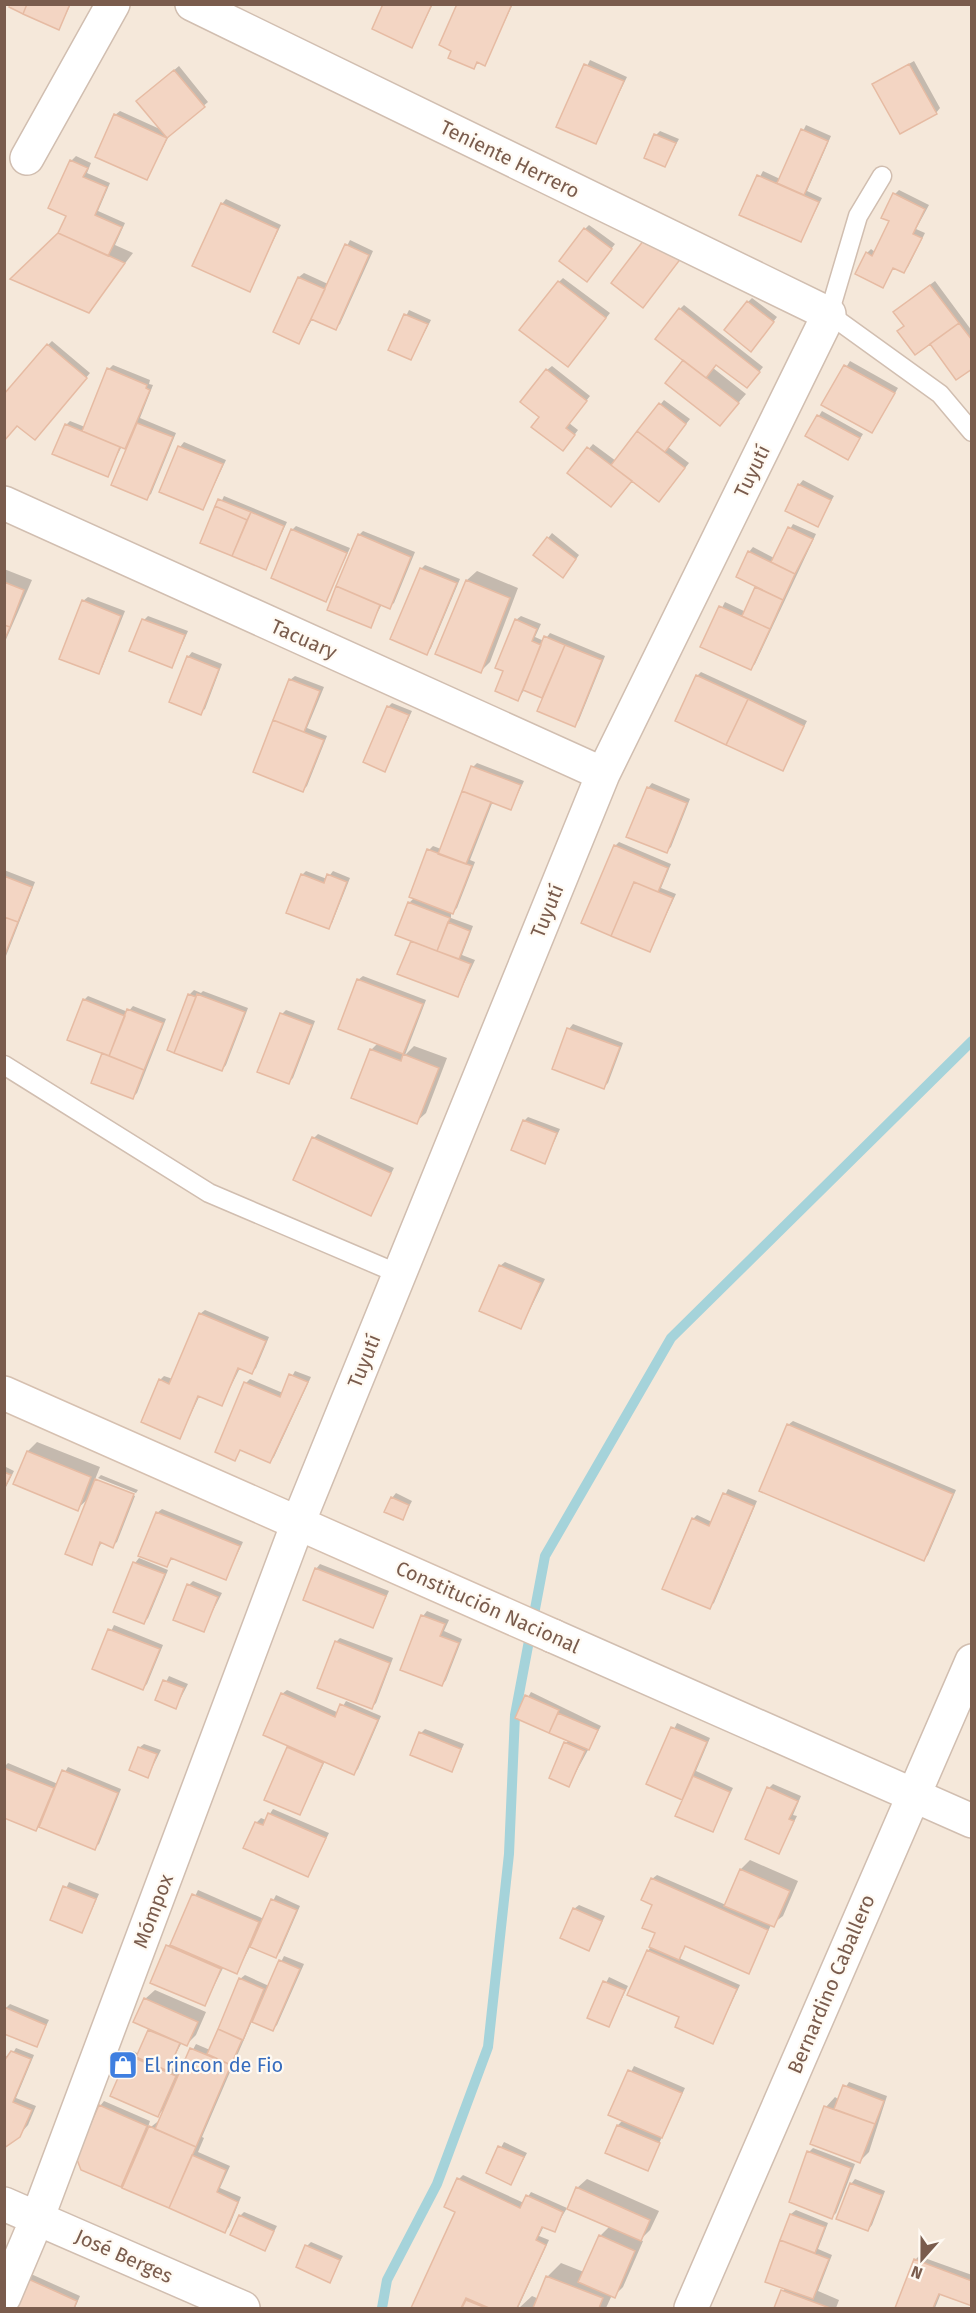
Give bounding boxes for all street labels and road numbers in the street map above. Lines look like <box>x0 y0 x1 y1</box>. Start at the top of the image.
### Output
street label: Teniente Herrero <box>436 115 584 203</box>
street label: Tuyutí <box>729 440 775 501</box>
street label: Tacuary <box>267 614 341 664</box>
street label: Tuyutí <box>525 880 569 941</box>
street label: Tuyutí <box>342 1330 386 1391</box>
street label: Constitución Nacional <box>392 1556 584 1658</box>
street label: Mómpox <box>128 1870 178 1951</box>
street label: Bernardino Caballero <box>782 1891 880 2077</box>
street label: José Berges <box>72 2224 176 2288</box>

